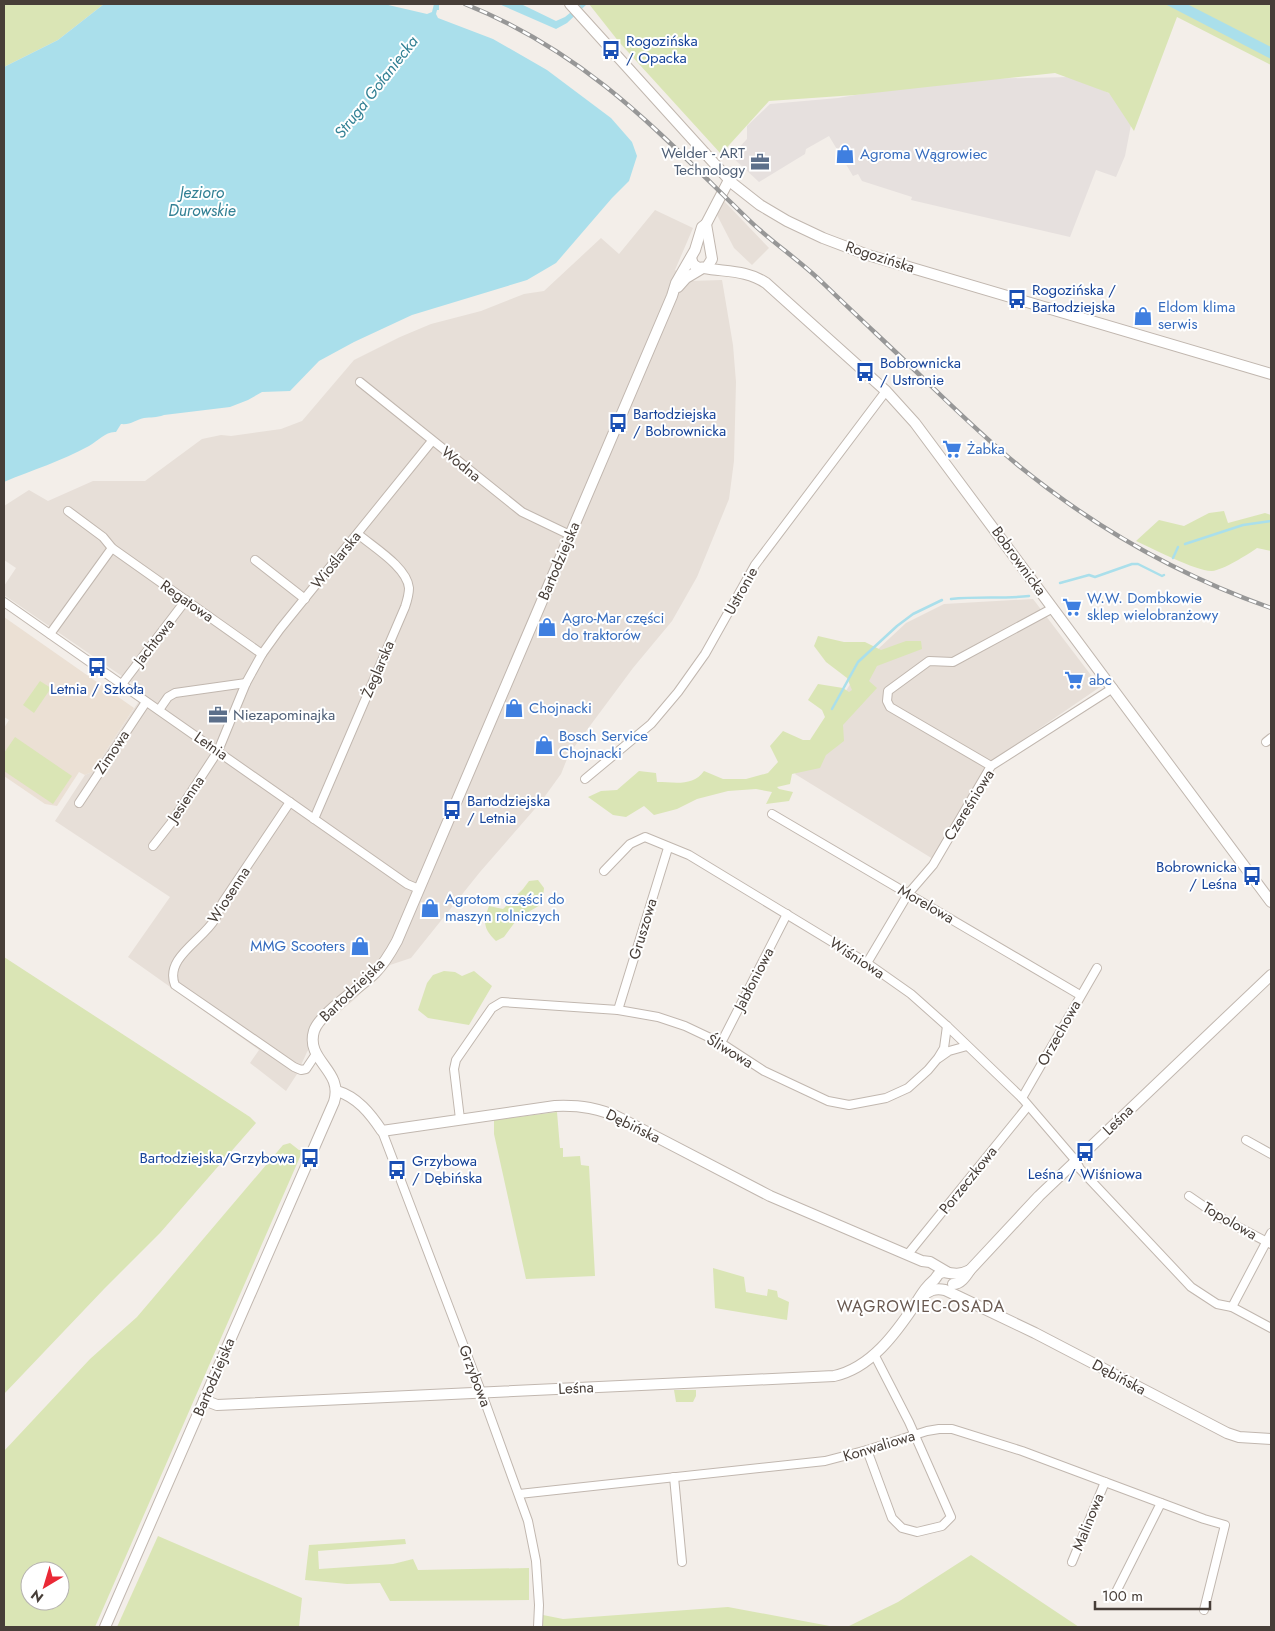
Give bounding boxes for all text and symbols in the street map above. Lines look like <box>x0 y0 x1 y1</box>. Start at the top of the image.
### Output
place label: Rogozińska / Opacka <box>626 30 698 69</box>
water label: Struga Gołaniecka <box>329 31 423 143</box>
bus stop icon: Rogozińska / Opacka <box>600 39 622 61</box>
place label: Welder - ART Technology <box>661 142 745 181</box>
shop icon: Agroma Wągrowiec <box>834 143 856 165</box>
place label: Agroma Wągrowiec <box>860 143 988 165</box>
office icon: Welder - ART Technology <box>749 151 771 173</box>
water label: Jezioro Durowskie <box>168 181 236 222</box>
street label: Rogozińska <box>843 235 917 279</box>
place label: Rogozińska / Bartodziejska <box>1032 279 1116 318</box>
bus stop icon: Rogozińska / Bartodziejska <box>1006 288 1028 310</box>
place label: Eldom klima serwis <box>1158 296 1236 335</box>
shop icon: Eldom klima serwis <box>1132 305 1154 327</box>
place label: Bobrownicka / Ustronie <box>880 352 961 391</box>
bus stop icon: Bobrownicka / Ustronie <box>854 361 876 383</box>
place label: Bartodziejska / Bobrownicka <box>633 403 726 442</box>
bus stop icon: Bartodziejska / Bobrownicka <box>607 412 629 434</box>
supermarket icon: Żabka <box>941 438 963 460</box>
place label: Żabka <box>967 438 1005 460</box>
street label: Wodna <box>436 441 486 487</box>
street label: Bartodziejska <box>533 518 585 604</box>
street label: Bobrownicka <box>986 522 1052 600</box>
street label: Wioślarska <box>306 526 366 594</box>
street label: Ustronie <box>719 563 763 619</box>
street label: Regatowa <box>156 575 218 627</box>
place label: W.W. Dombkowie sklep wielobranżowy <box>1087 587 1219 626</box>
supermarket icon: W.W. Dombkowie sklep wielobranżowy <box>1061 596 1083 618</box>
place label: Agro-Mar części do traktorów <box>562 607 664 646</box>
street label: Jachtowa <box>127 614 180 672</box>
shop icon: Agro-Mar części do traktorów <box>536 616 558 638</box>
street label: Żeglarska <box>356 637 400 701</box>
bus stop icon: Letnia / Szkoła <box>86 656 108 678</box>
supermarket icon: abc <box>1063 669 1085 691</box>
place label: abc <box>1089 669 1112 691</box>
place label: Letnia / Szkoła <box>50 678 144 700</box>
shop icon: Chojnacki <box>503 697 525 719</box>
place label: Chojnacki <box>529 697 592 719</box>
office icon: Niezapominajka <box>207 704 229 726</box>
place label: Niezapominajka <box>233 704 335 726</box>
street label: Zimowa <box>89 725 135 779</box>
place label: Bosch Service Chojnacki <box>559 725 648 764</box>
street label: Letnia <box>190 726 232 766</box>
shop icon: Bosch Service Chojnacki <box>533 734 555 756</box>
street label: Czereśniowa <box>938 765 1000 845</box>
street label: Jesienna <box>161 771 210 828</box>
place label: Bartodziejska / Letnia <box>467 790 550 829</box>
bus stop icon: Bartodziejska / Letnia <box>441 799 463 821</box>
place label: Bobrownicka / Leśna <box>1156 856 1237 895</box>
street label: Wiosenna <box>202 862 256 928</box>
bus stop icon: Bobrownicka / Leśna <box>1241 865 1263 887</box>
street label: Morelowa <box>894 879 958 929</box>
place label: Agrotom części do maszyn rolniczych <box>445 888 564 927</box>
street label: Gruszowa <box>623 896 663 962</box>
shop icon: Agrotom części do maszyn rolniczych <box>419 897 441 919</box>
street label: Wiśniowa <box>825 932 889 984</box>
place label: MMG Scooters <box>250 935 345 957</box>
shop icon: MMG Scooters <box>349 935 371 957</box>
street label: Jabłoniowa <box>728 944 779 1016</box>
street label: Bartodziejska <box>314 953 390 1027</box>
street label: Orzechowa <box>1032 996 1086 1070</box>
street label: Śliwowa <box>703 1028 757 1074</box>
street label: Leśna <box>1098 1100 1138 1140</box>
street label: Dębińska <box>602 1103 664 1149</box>
street label: Porzeczkowa <box>934 1141 1002 1219</box>
bus stop icon: Leśna / Wiśniowa <box>1074 1141 1096 1163</box>
place label: Bartodziejska/Grzybowa <box>139 1147 295 1169</box>
bus stop icon: Bartodziejska/Grzybowa <box>299 1147 321 1169</box>
place label: Grzybowa / Dębińska <box>412 1150 482 1189</box>
bus stop icon: Grzybowa / Dębińska <box>386 1159 408 1181</box>
place label: Leśna / Wiśniowa <box>1028 1163 1142 1185</box>
street label: Topolowa <box>1199 1197 1261 1245</box>
district label: WĄGROWIEC-OSADA <box>837 1295 1005 1318</box>
street label: Bartodziejska <box>188 1334 240 1420</box>
street label: Grzybowa <box>453 1342 497 1410</box>
street label: Dębińska <box>1088 1354 1150 1400</box>
street label: Leśna <box>558 1376 594 1400</box>
street label: Konwaliowa <box>840 1425 918 1467</box>
street label: Malinowa <box>1067 1490 1109 1554</box>
north arrow <box>20 1561 70 1611</box>
scale bar <box>1095 1578 1210 1610</box>
text: N <box>26 1585 48 1608</box>
text: 100 m <box>1102 1585 1143 1607</box>

